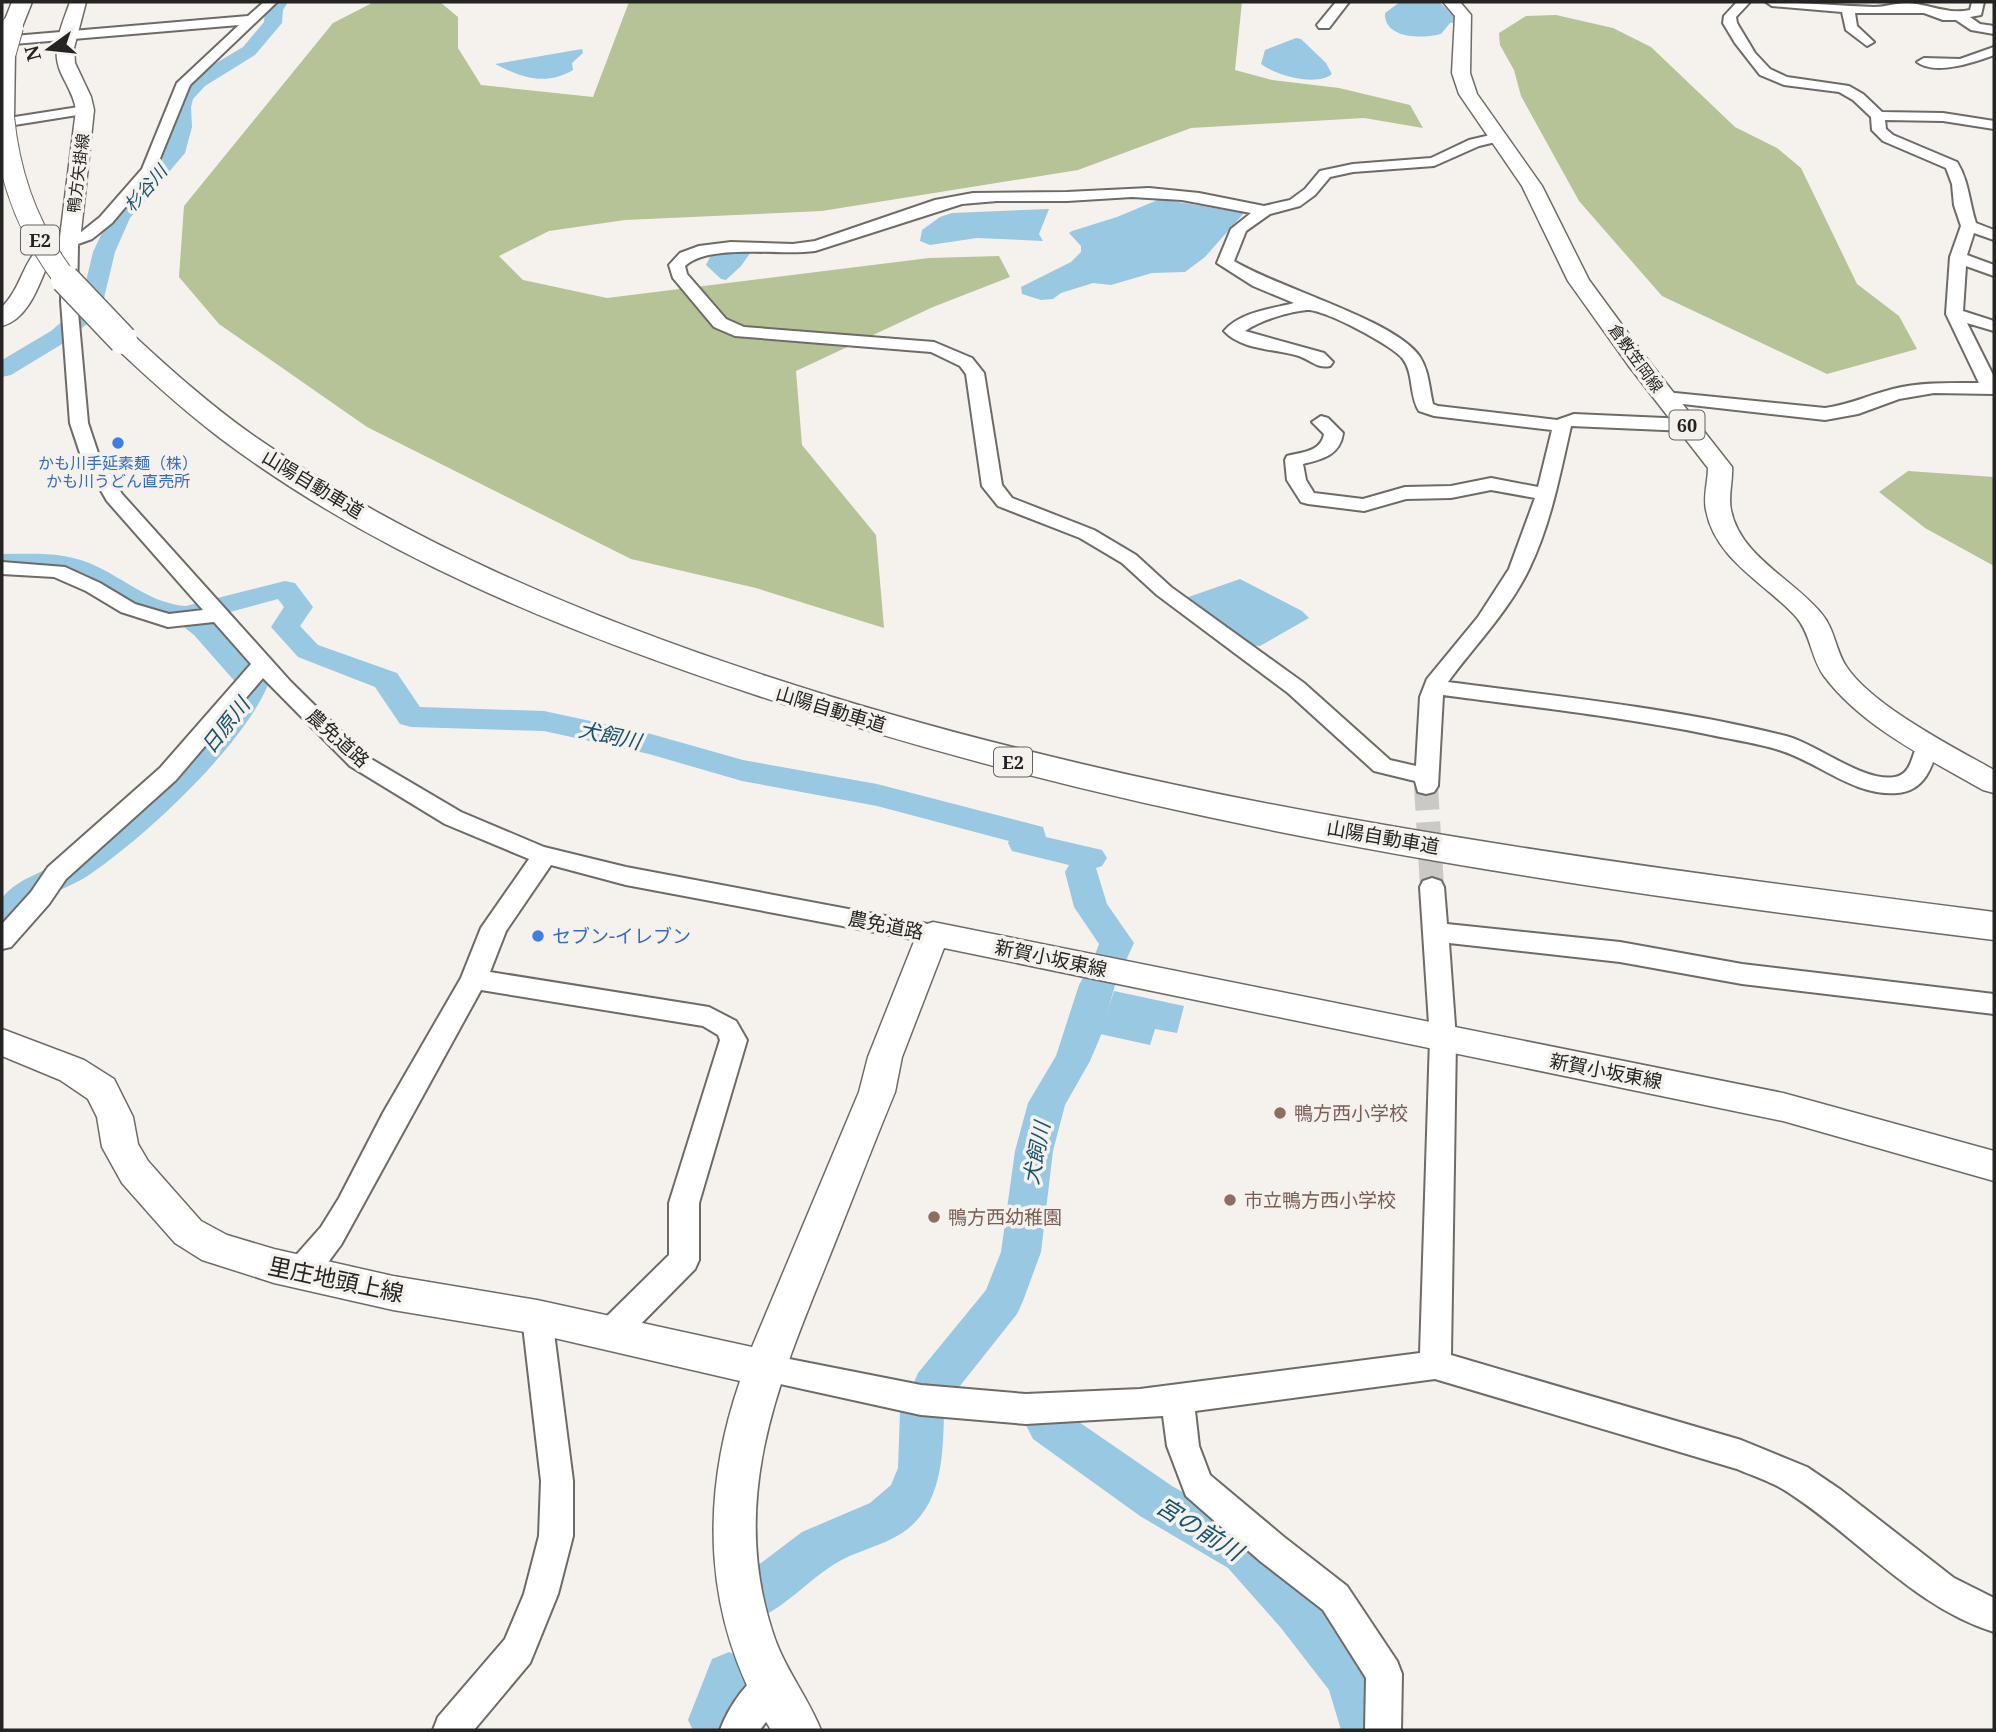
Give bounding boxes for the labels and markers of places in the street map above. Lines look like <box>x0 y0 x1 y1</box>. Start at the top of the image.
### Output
marker: かも川手延素麺（株） かも川うどん直売所 <box>110 435 126 451</box>
place label: かも川手延素麺（株） かも川うどん直売所 <box>38 452 198 492</box>
place label: セブン-イレブン <box>552 923 691 949</box>
marker: セブン-イレブン <box>530 928 546 944</box>
place label: 鴨方西小学校 <box>1294 1100 1408 1126</box>
marker: 鴨方西小学校 <box>1272 1105 1288 1121</box>
place label: 市立鴨方西小学校 <box>1244 1187 1396 1213</box>
marker: 市立鴨方西小学校 <box>1222 1192 1238 1208</box>
place label: 鴨方西幼稚園 <box>948 1204 1062 1230</box>
marker: 鴨方西幼稚園 <box>926 1209 942 1225</box>

